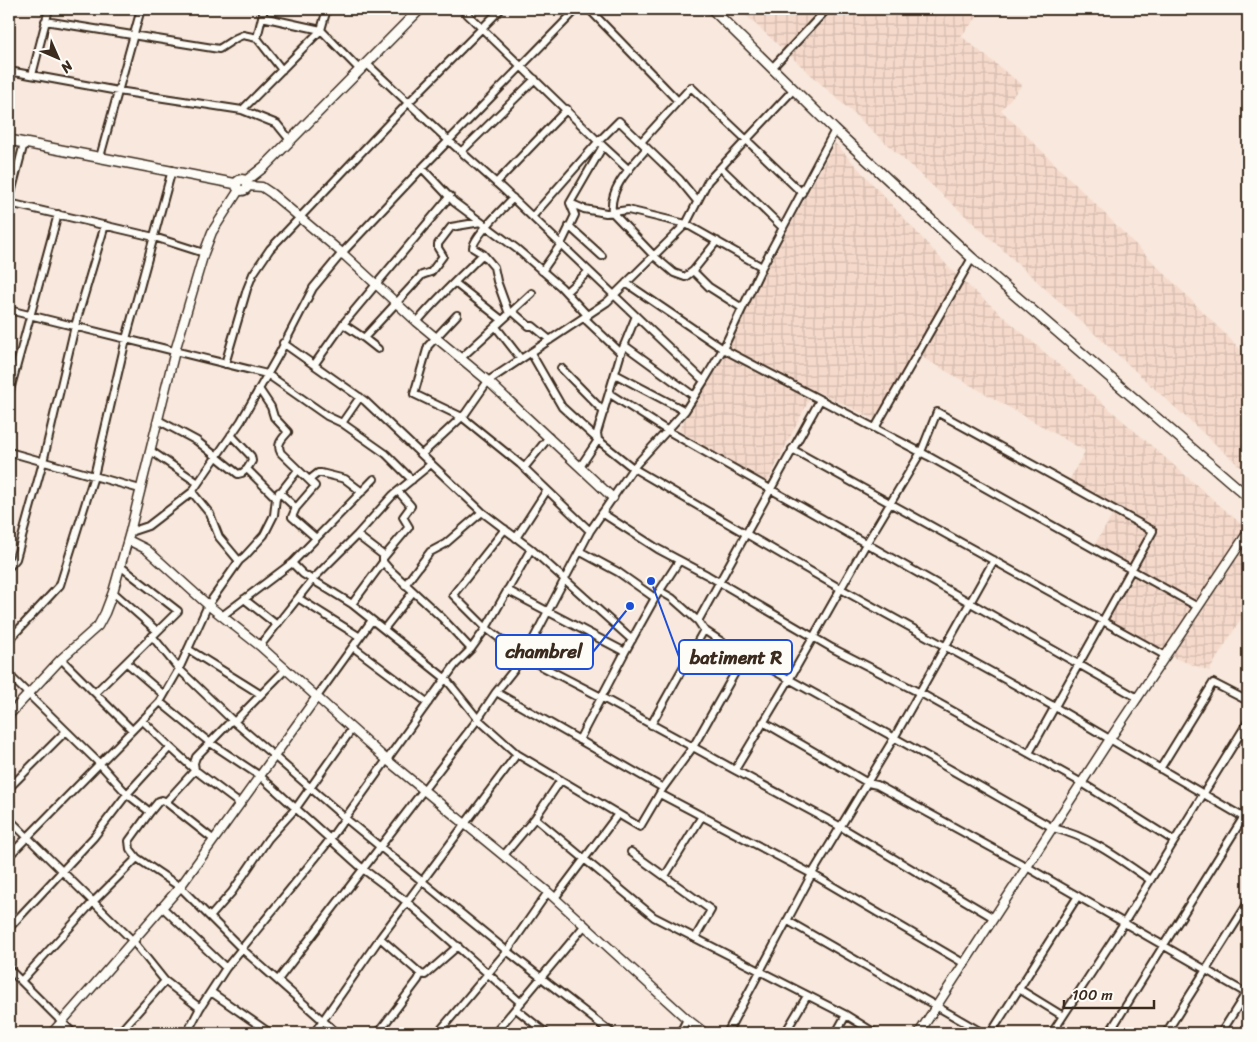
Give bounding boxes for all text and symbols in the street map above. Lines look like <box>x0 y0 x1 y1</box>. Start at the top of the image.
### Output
north arrow <box>32 32 82 82</box>
text: N <box>54 54 80 79</box>
callout: chambrel <box>496 635 593 669</box>
text: chambrel <box>505 635 583 668</box>
callout: batiment R <box>679 640 792 674</box>
text: batiment R <box>689 641 783 674</box>
scale bar <box>1064 977 1154 1009</box>
text: 100 m <box>1072 982 1113 1008</box>

